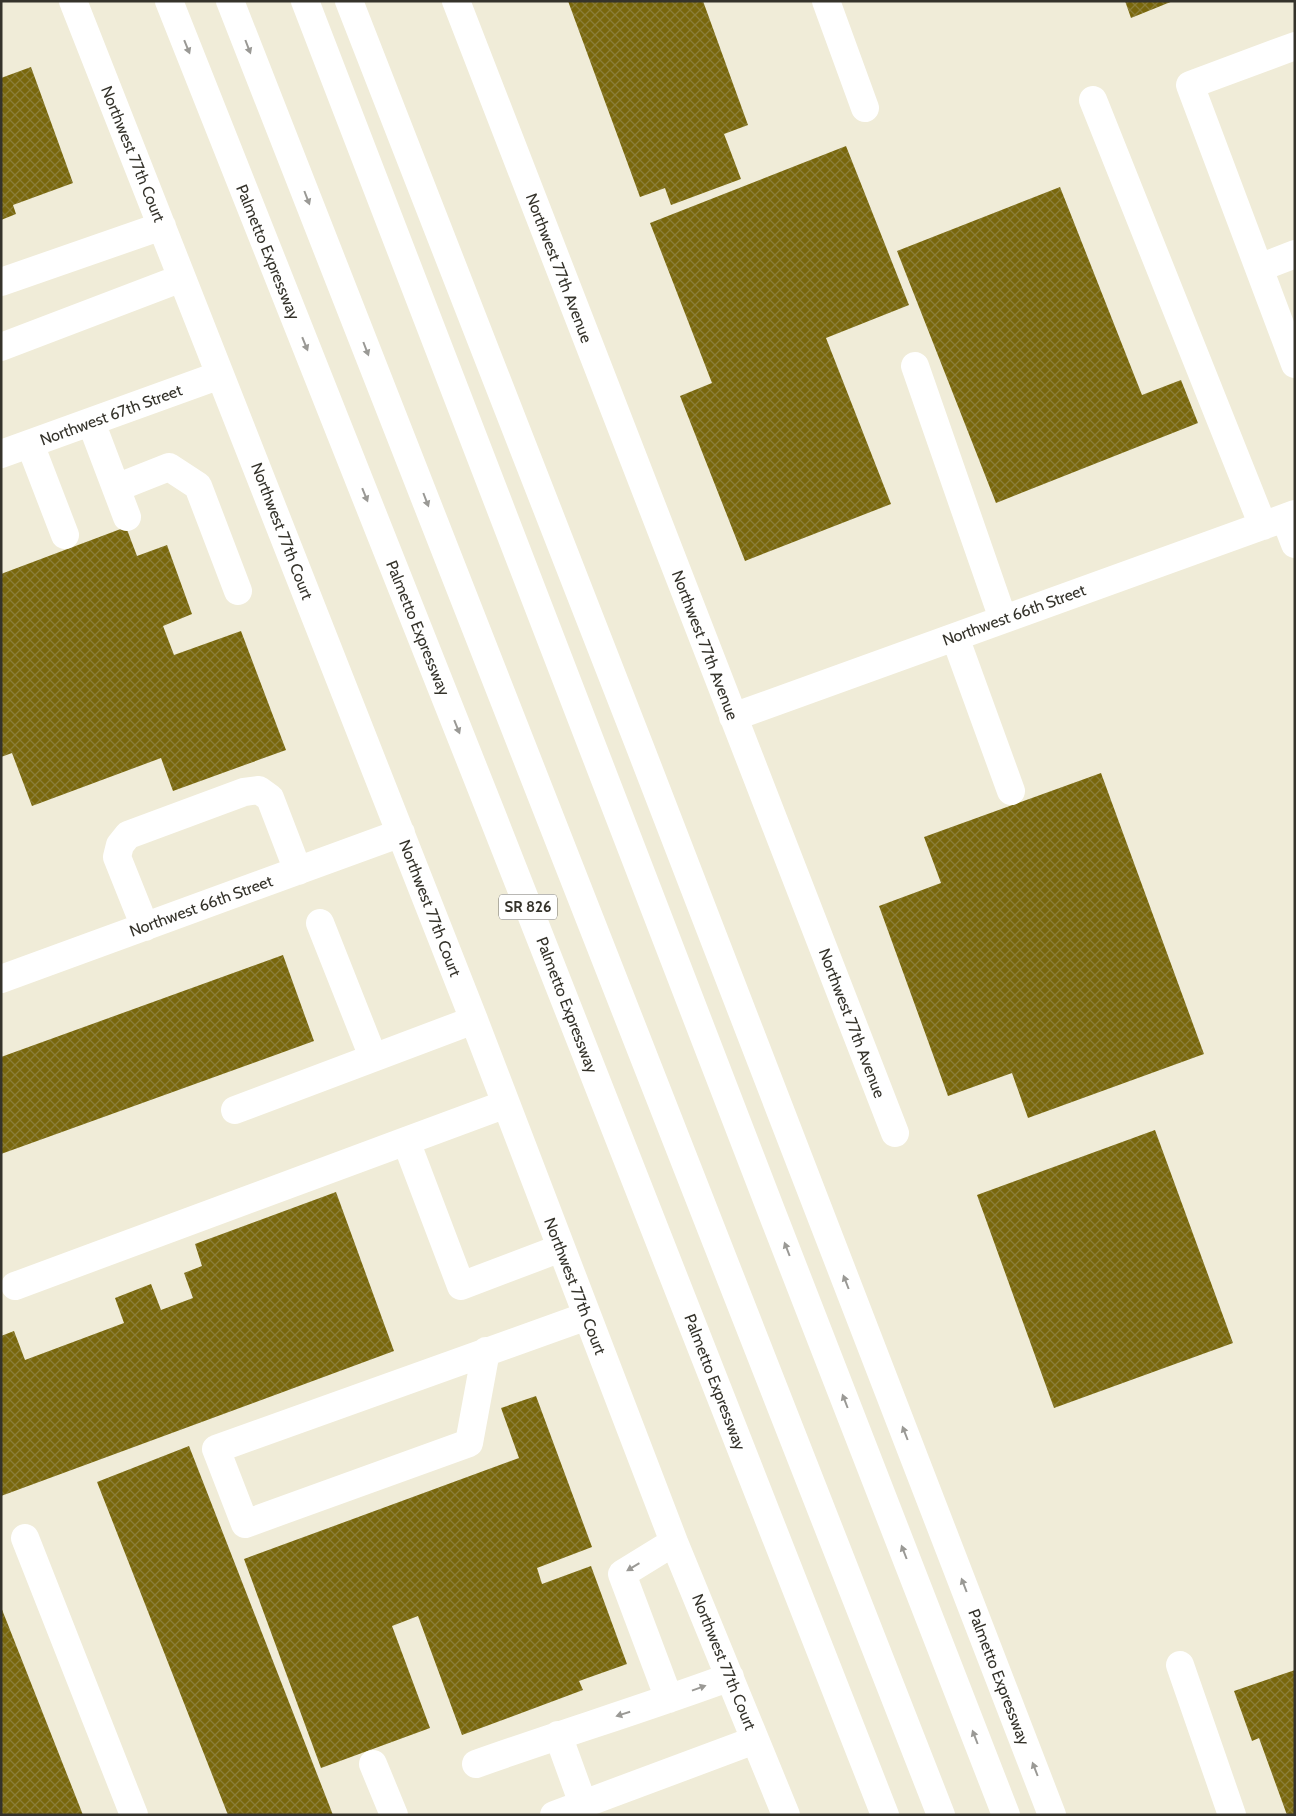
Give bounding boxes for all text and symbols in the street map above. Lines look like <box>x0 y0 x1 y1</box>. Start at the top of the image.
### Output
one-way arrow <box>183 39 191 54</box>
one-way arrow <box>244 39 252 54</box>
street label: Northwest 77th Court <box>97 83 169 225</box>
street label: Palmetto Expressway <box>232 182 304 322</box>
one-way arrow <box>303 191 311 206</box>
street label: Northwest 77th Avenue <box>522 191 596 345</box>
one-way arrow <box>301 337 309 352</box>
one-way arrow <box>363 342 371 356</box>
street label: Northwest 67th Street <box>37 380 185 450</box>
street label: Northwest 77th Court <box>247 460 317 603</box>
one-way arrow <box>361 488 369 503</box>
one-way arrow <box>423 493 430 508</box>
street label: Palmetto Expressway <box>382 558 454 698</box>
street label: Northwest 77th Avenue <box>668 568 742 722</box>
street label: Northwest 66th Street <box>940 580 1089 650</box>
one-way arrow <box>453 720 461 735</box>
street label: Northwest 77th Court <box>395 837 465 980</box>
street label: Northwest 66th Street <box>127 871 276 941</box>
road number: SR 826 <box>499 894 557 920</box>
street label: Palmetto Expressway <box>532 934 602 1076</box>
street label: Northwest 77th Avenue <box>815 946 889 1100</box>
street label: Northwest 77th Court <box>540 1215 610 1358</box>
one-way arrow <box>783 1241 791 1256</box>
one-way arrow <box>842 1275 850 1289</box>
street label: Palmetto Expressway <box>680 1311 750 1453</box>
one-way arrow <box>841 1394 849 1408</box>
one-way arrow <box>901 1426 908 1441</box>
one-way arrow <box>900 1545 907 1560</box>
one-way arrow <box>626 1563 639 1572</box>
one-way arrow <box>959 1578 967 1592</box>
street label: Northwest 77th Court <box>688 1591 760 1733</box>
street label: Palmetto Expressway <box>964 1606 1034 1748</box>
one-way arrow <box>692 1684 707 1691</box>
one-way arrow <box>615 1711 630 1718</box>
one-way arrow <box>971 1729 979 1744</box>
one-way arrow <box>1031 1761 1039 1776</box>

